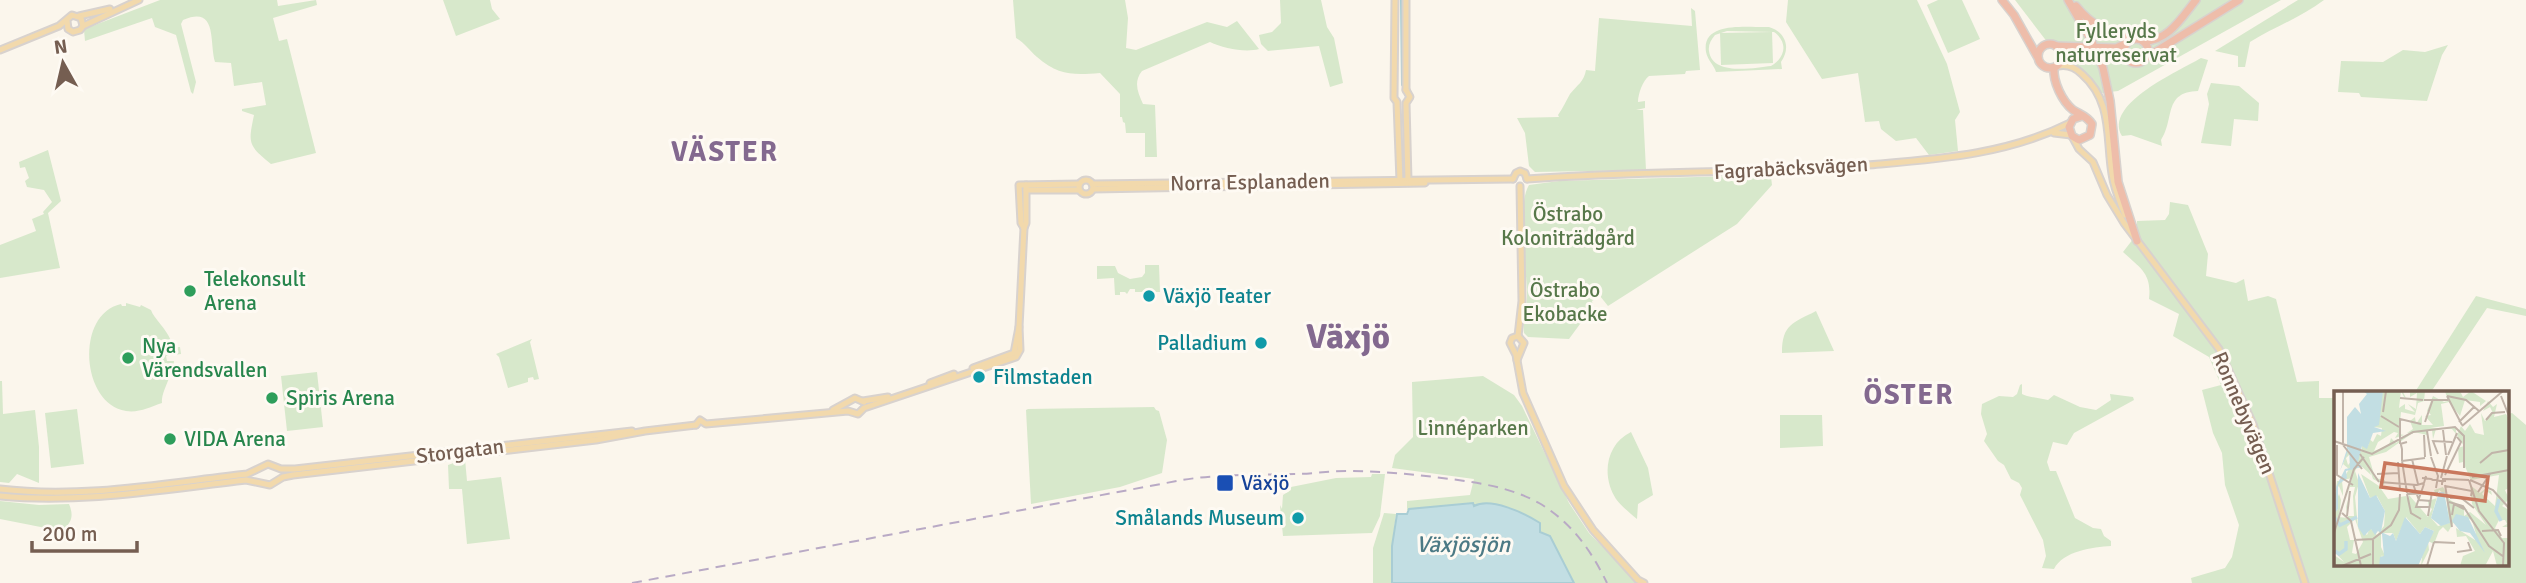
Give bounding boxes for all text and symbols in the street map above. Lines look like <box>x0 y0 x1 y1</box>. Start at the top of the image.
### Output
park label: Fylleryds naturreservat <box>2055 18 2177 68</box>
north arrow <box>28 28 98 98</box>
text: N <box>53 34 69 60</box>
district label: VÄSTER <box>671 135 779 169</box>
street label: Fagrabäcksvägen <box>1713 151 1869 185</box>
street label: Norra Esplanaden <box>1170 168 1330 196</box>
park label: Östrabo Koloniträdgård <box>1501 201 1635 251</box>
place label: Telekonsult Arena <box>204 266 306 316</box>
park label: Östrabo Ekobacke <box>1522 277 1608 327</box>
marker: Telekonsult Arena <box>182 283 198 299</box>
place label: Växjö Teater <box>1163 283 1271 309</box>
marker: Växjö Teater <box>1141 288 1157 304</box>
district label: Växjö <box>1306 315 1390 358</box>
place label: Palladium <box>1157 330 1247 356</box>
place label: Nya Värendsvallen <box>142 333 268 383</box>
marker: Palladium <box>1253 335 1269 351</box>
street label: Ronnebyvägen <box>2206 348 2282 478</box>
marker: Nya Värendsvallen <box>120 350 136 366</box>
place label: Filmstaden <box>993 364 1093 390</box>
marker: Filmstaden <box>971 369 987 385</box>
district label: ÖSTER <box>1863 378 1955 412</box>
place label: Spiris Arena <box>286 385 395 411</box>
marker: Spiris Arena <box>264 390 280 406</box>
inset map <box>2334 391 2508 566</box>
park label: Linnéparken <box>1417 415 1529 441</box>
place label: VIDA Arena <box>184 426 286 452</box>
marker: VIDA Arena <box>162 431 178 447</box>
street label: Storgatan <box>415 433 505 469</box>
place label: Växjö <box>1241 470 1289 496</box>
marker: Växjö <box>1215 473 1235 493</box>
place label: Smålands Museum <box>1115 505 1284 531</box>
scale bar <box>32 510 136 554</box>
marker: Smålands Museum <box>1290 510 1306 526</box>
text: 200 m <box>42 521 97 547</box>
water label: Växjösjön <box>1416 530 1511 559</box>

